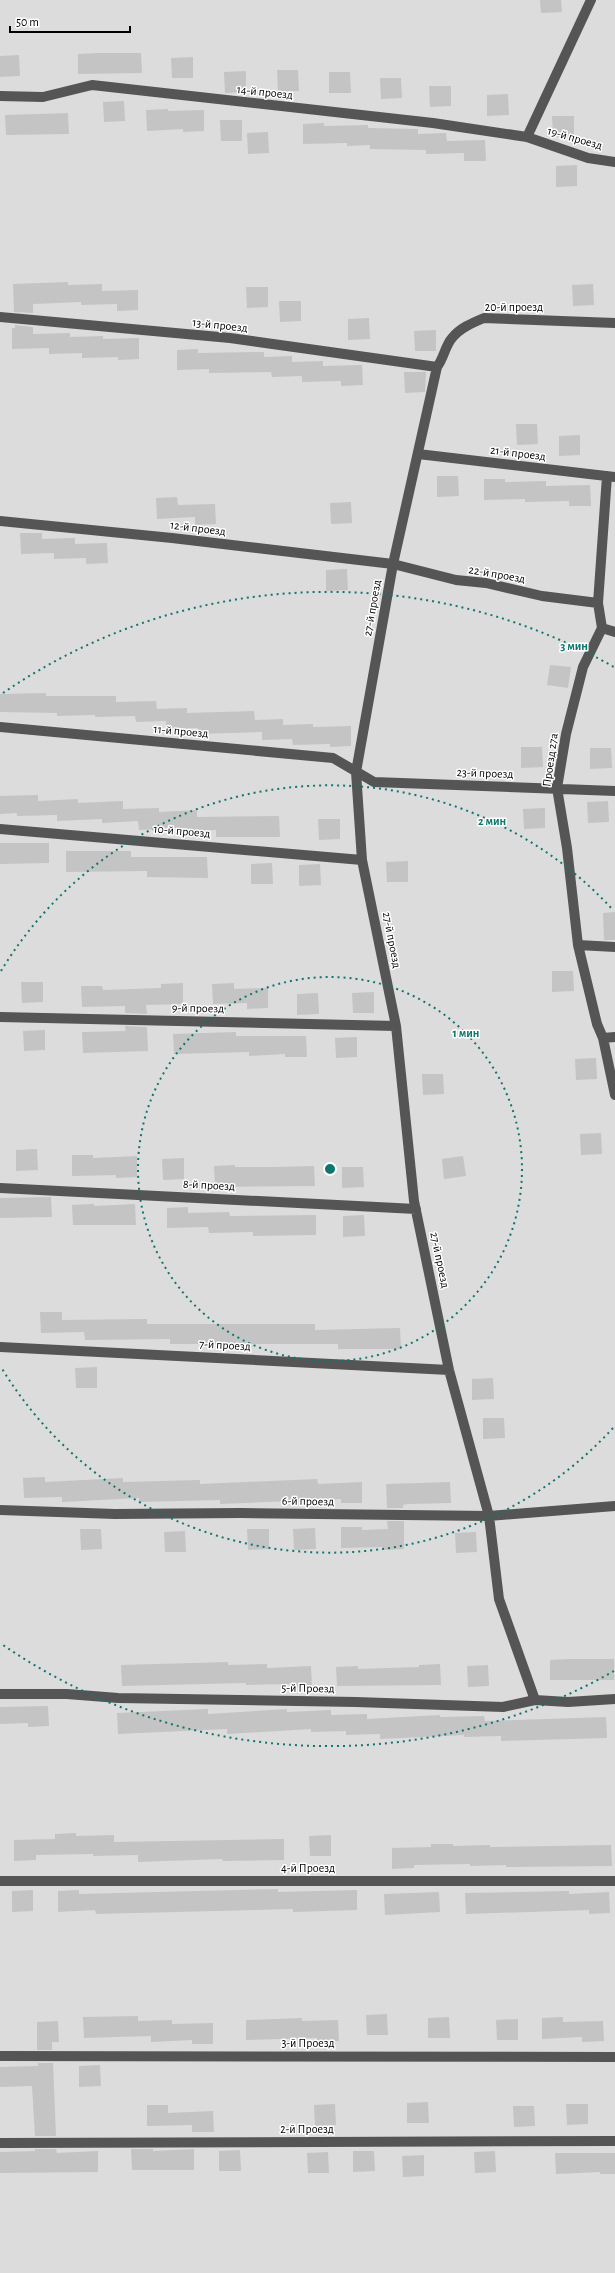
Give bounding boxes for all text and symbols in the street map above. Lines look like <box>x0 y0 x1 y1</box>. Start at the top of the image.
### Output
scale bar <box>10 8 130 34</box>
text: 50 m <box>16 16 39 28</box>
street label: 14-й проезд <box>236 83 294 101</box>
street label: 19-й проезд <box>546 124 604 152</box>
street label: 20-й проезд <box>485 301 543 313</box>
street label: 13-й проезд <box>192 316 248 334</box>
street label: 21-й проезд <box>489 444 547 462</box>
street label: 12-й проезд <box>169 519 227 537</box>
street label: 22-й проезд <box>468 563 526 585</box>
street label: 27-й проезд <box>361 579 383 637</box>
text: 3 мин <box>560 640 588 652</box>
street label: 11-й проезд <box>153 723 209 739</box>
street label: Проезд 27а <box>540 732 560 788</box>
street label: 23-й проезд <box>456 766 514 780</box>
text: 2 мин <box>478 815 506 827</box>
street label: 10-й проезд <box>153 823 211 839</box>
street label: 27-й проезд <box>381 911 403 969</box>
street label: 9-й проезд <box>172 1002 224 1014</box>
text: 1 мин <box>453 1027 479 1039</box>
centre of rings <box>323 1162 337 1176</box>
street label: 8-й проезд <box>183 1178 235 1192</box>
street label: 27-й проезд <box>428 1231 452 1289</box>
street label: 7-й проезд <box>199 1338 251 1352</box>
street label: 6-й проезд <box>282 1495 334 1507</box>
street label: 5-й Проезд <box>281 1682 335 1694</box>
street label: 4-й Проезд <box>281 1862 335 1874</box>
street label: 3-й Проезд <box>281 2037 335 2049</box>
street label: 2-й Проезд <box>280 2123 334 2135</box>

